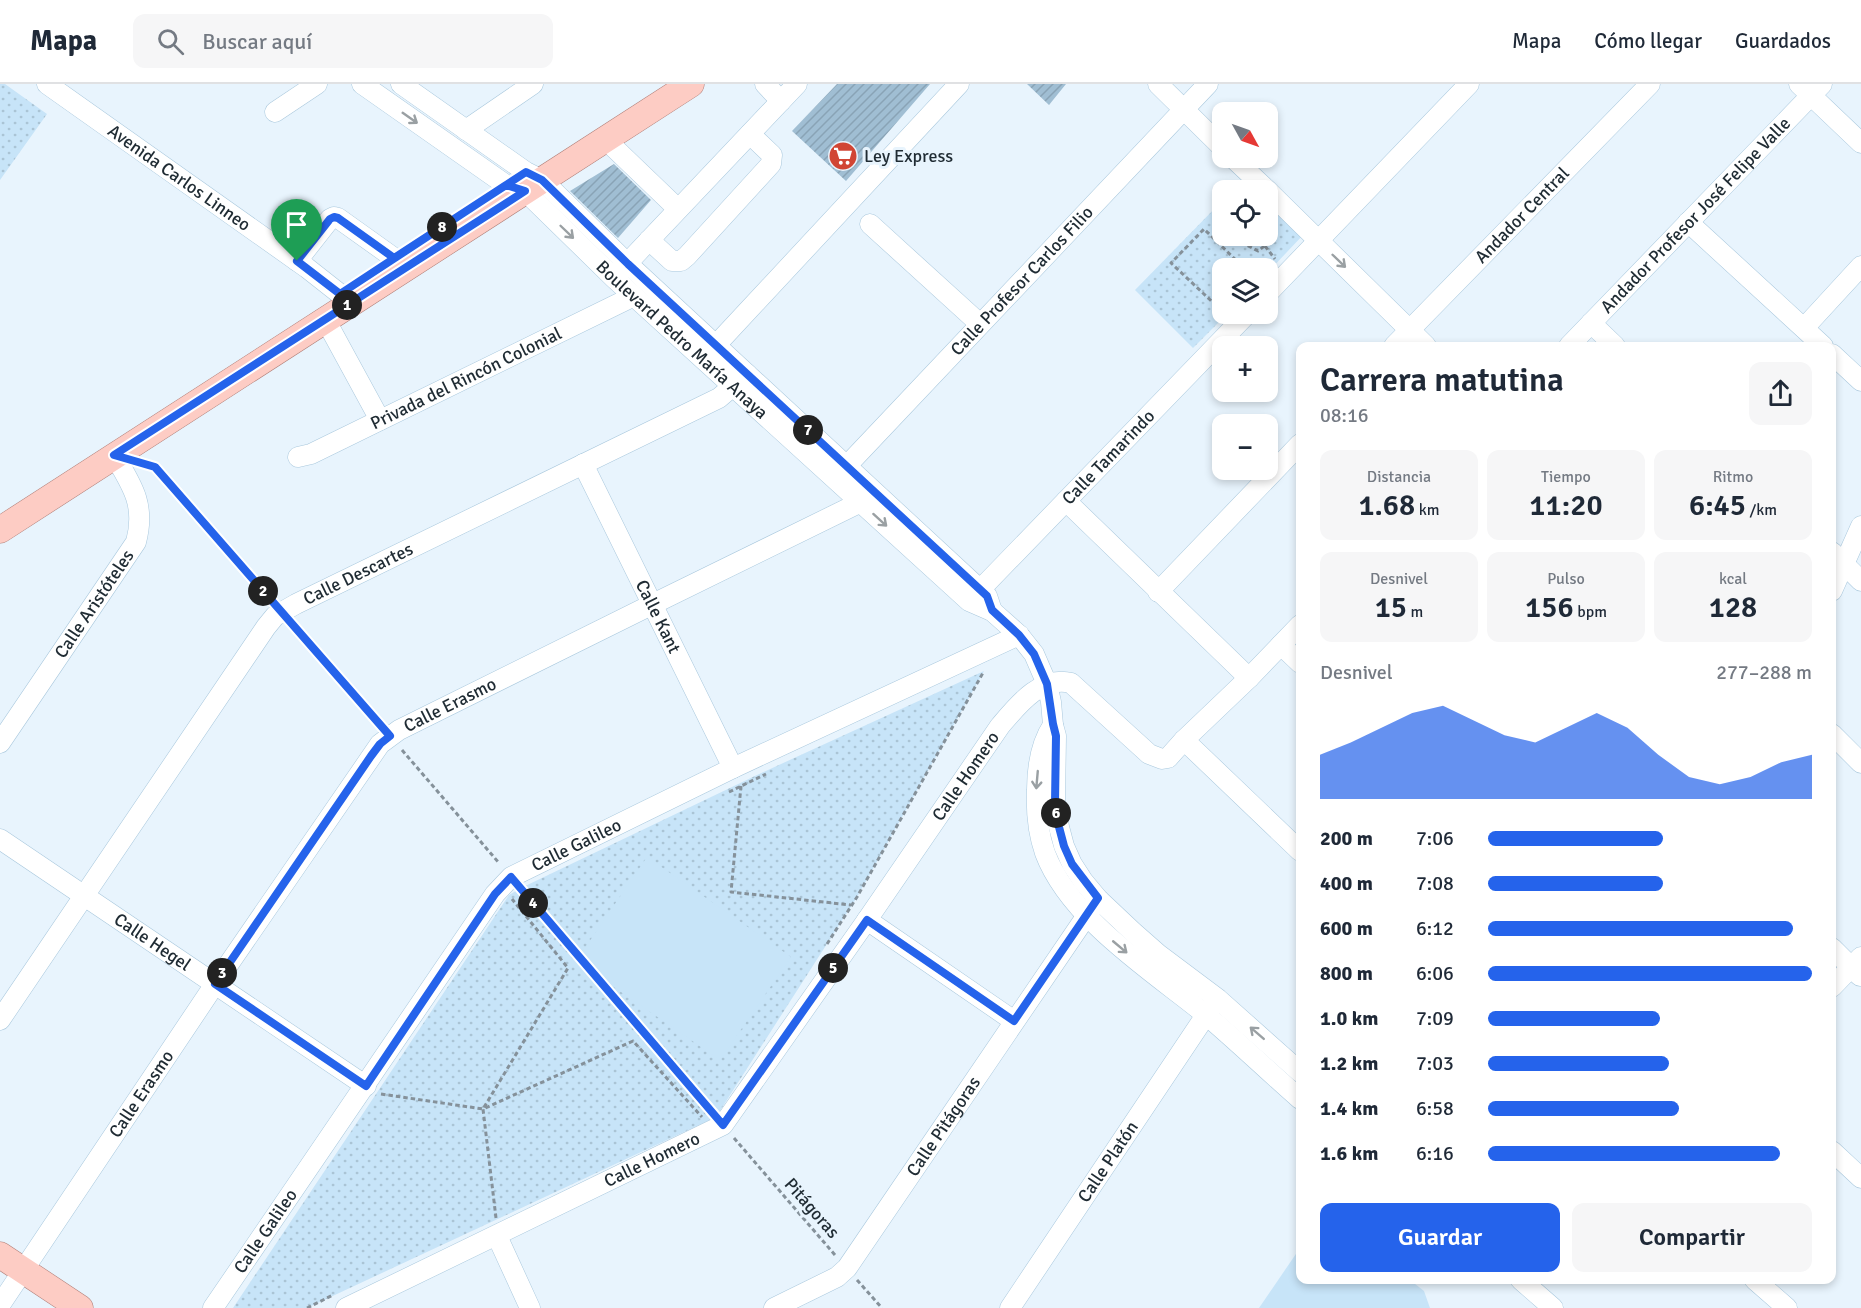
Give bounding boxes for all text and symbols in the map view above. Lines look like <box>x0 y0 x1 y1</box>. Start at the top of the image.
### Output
search box <box>133 14 553 68</box>
text: Mapa <box>30 24 97 58</box>
icon: search <box>154 25 187 58</box>
text: Buscar aquí <box>202 28 312 55</box>
text: Mapa <box>1512 28 1561 54</box>
text: Cómo llegar <box>1594 28 1702 54</box>
text: Guardados <box>1735 28 1831 54</box>
north arrow <box>1212 102 1278 168</box>
map controls <box>1212 102 1278 480</box>
one-way arrow <box>401 112 418 124</box>
street label: Andador Profesor José Felipe Valle <box>1596 112 1795 318</box>
street label: Avenida Carlos Linneo <box>104 120 255 236</box>
supermarket icon: Ley Express <box>827 140 859 172</box>
place label: Ley Express <box>864 145 953 167</box>
street label: Andador Central <box>1470 162 1574 268</box>
button: locate <box>1212 180 1278 246</box>
pin <box>271 199 322 261</box>
street label: Calle Profesor Carlos Filio <box>946 201 1098 360</box>
icon: arrive <box>280 208 313 241</box>
pin: 8 <box>427 212 457 242</box>
text: 8 <box>438 217 446 237</box>
one-way arrow <box>559 224 574 239</box>
one-way arrow <box>1332 254 1347 269</box>
street label: Boulevard Pedro María Anaya <box>591 256 772 424</box>
button: layers <box>1212 258 1278 324</box>
pin: 1 <box>332 290 362 320</box>
text: 1 <box>343 295 351 315</box>
street label: Privada del Rincón Colonial <box>367 322 565 434</box>
button: + <box>1212 336 1278 402</box>
text: Carrera matutina <box>1320 360 1564 401</box>
button: share <box>1749 362 1812 425</box>
text: 08:16 <box>1320 403 1369 428</box>
street label: Calle Tamarindo <box>1057 405 1159 509</box>
button: − <box>1212 414 1278 480</box>
pin: 7 <box>793 415 823 445</box>
text: 7 <box>804 420 812 440</box>
text: Distancia <box>1367 467 1431 487</box>
text: Tiempo <box>1541 467 1591 487</box>
text: Ritmo <box>1713 467 1753 487</box>
text: 1.68 <box>1358 487 1415 524</box>
text: 11:20 <box>1529 487 1603 524</box>
text: 6:45 <box>1689 487 1746 524</box>
text: km <box>1415 500 1440 520</box>
text: /km <box>1746 500 1777 520</box>
one-way arrow <box>872 513 887 527</box>
street label: Calle Descartes <box>300 538 417 610</box>
street label: Calle Aristóteles <box>50 545 139 662</box>
text: Desnivel <box>1370 569 1428 589</box>
text: Pulso <box>1547 569 1585 589</box>
text: kcal <box>1719 569 1747 589</box>
pin: 2 <box>248 576 278 606</box>
street label: Calle Kant <box>631 576 686 657</box>
text: 2 <box>259 581 267 601</box>
text: 15 <box>1375 589 1407 626</box>
text: 156 <box>1525 589 1574 626</box>
text: 128 <box>1709 589 1757 626</box>
text: m <box>1407 602 1423 622</box>
text: bpm <box>1574 602 1607 622</box>
text: Desnivel <box>1320 660 1393 685</box>
text: 277–288 m <box>1716 660 1812 685</box>
street label: Calle Erasmo <box>400 673 500 737</box>
street label: Calle Homero <box>927 727 1004 825</box>
one-way arrow <box>1031 770 1042 789</box>
pin: 6 <box>1041 798 1071 828</box>
text: 6 <box>1052 803 1060 823</box>
street label: Calle Galileo <box>528 814 625 876</box>
text: 200 m <box>1320 826 1373 851</box>
text: 7:06 <box>1416 826 1454 851</box>
text: 400 m <box>1320 871 1373 896</box>
text: 7:08 <box>1416 871 1454 896</box>
pin: 4 <box>518 888 548 918</box>
text: 4 <box>529 893 537 913</box>
street label: Calle Hegel <box>110 908 195 976</box>
text: 600 m <box>1320 916 1373 941</box>
text: 6:12 <box>1416 916 1454 941</box>
one-way arrow <box>1112 940 1128 953</box>
pin: 5 <box>818 953 848 983</box>
pin: 3 <box>207 958 237 988</box>
text: 5 <box>829 958 837 978</box>
text: 800 m <box>1320 961 1373 986</box>
text: 6:06 <box>1416 961 1454 986</box>
text: 3 <box>218 963 226 983</box>
text: 1.0 km <box>1320 1006 1378 1031</box>
text: 7:09 <box>1416 1006 1454 1031</box>
one-way arrow <box>1250 1026 1265 1040</box>
street label: Calle Erasmo <box>104 1046 178 1142</box>
text: 1.2 km <box>1320 1051 1378 1076</box>
text: 7:03 <box>1416 1051 1454 1076</box>
street label: Calle Pitágoras <box>902 1072 985 1180</box>
text: 1.4 km <box>1320 1096 1378 1121</box>
text: 6:58 <box>1416 1096 1454 1121</box>
street label: Calle Platón <box>1073 1117 1143 1206</box>
street label: Calle Homero <box>600 1127 703 1192</box>
text: 1.6 km <box>1320 1141 1378 1166</box>
text: 6:16 <box>1416 1141 1454 1166</box>
street label: Pitágoras <box>780 1173 844 1243</box>
street label: Calle Galileo <box>229 1185 302 1278</box>
button: Guardar <box>1320 1203 1560 1272</box>
button: Compartir <box>1572 1203 1812 1272</box>

